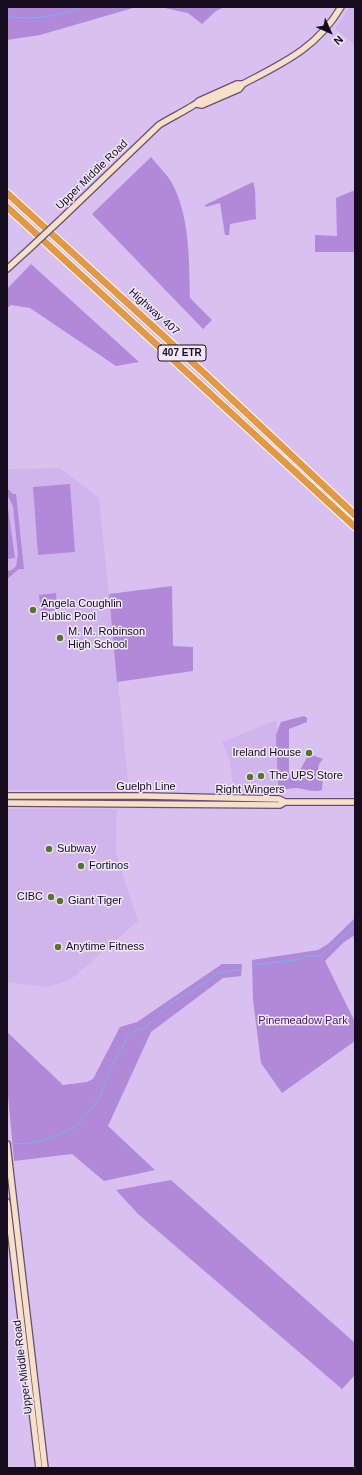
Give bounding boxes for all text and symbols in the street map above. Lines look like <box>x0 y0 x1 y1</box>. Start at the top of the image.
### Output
north arrow <box>310 12 350 52</box>
text: N <box>331 33 346 48</box>
street label: Upper Middle Road <box>53 137 131 213</box>
street label: Highway 407 <box>126 286 182 338</box>
road number: 407 ETR <box>158 345 206 361</box>
place label: Angela Coughlin Public Pool <box>41 597 122 623</box>
marker: Angela Coughlin Public Pool <box>28 605 38 615</box>
place label: M. M. Robinson High School <box>68 625 145 651</box>
marker: M. M. Robinson High School <box>55 633 65 643</box>
place label: Ireland House <box>233 746 301 760</box>
marker: Ireland House <box>304 748 314 758</box>
place label: The UPS Store <box>269 769 343 783</box>
marker: The UPS Store <box>256 771 266 781</box>
marker: Right Wingers <box>245 772 255 782</box>
street label: Guelph Line <box>116 780 176 794</box>
place label: Right Wingers <box>215 783 285 797</box>
place label: Subway <box>57 842 96 856</box>
marker: Subway <box>44 844 54 854</box>
place label: Fortinos <box>89 859 129 873</box>
marker: Fortinos <box>76 861 86 871</box>
place label: CIBC <box>17 890 43 904</box>
marker: CIBC <box>46 892 56 902</box>
place label: Giant Tiger <box>68 894 122 908</box>
marker: Giant Tiger <box>55 896 65 906</box>
place label: Anytime Fitness <box>66 940 144 954</box>
marker: Anytime Fitness <box>53 942 63 952</box>
park label: Pinemeadow Park <box>258 1014 348 1028</box>
street label: Upper Middle Road <box>11 1319 35 1415</box>

